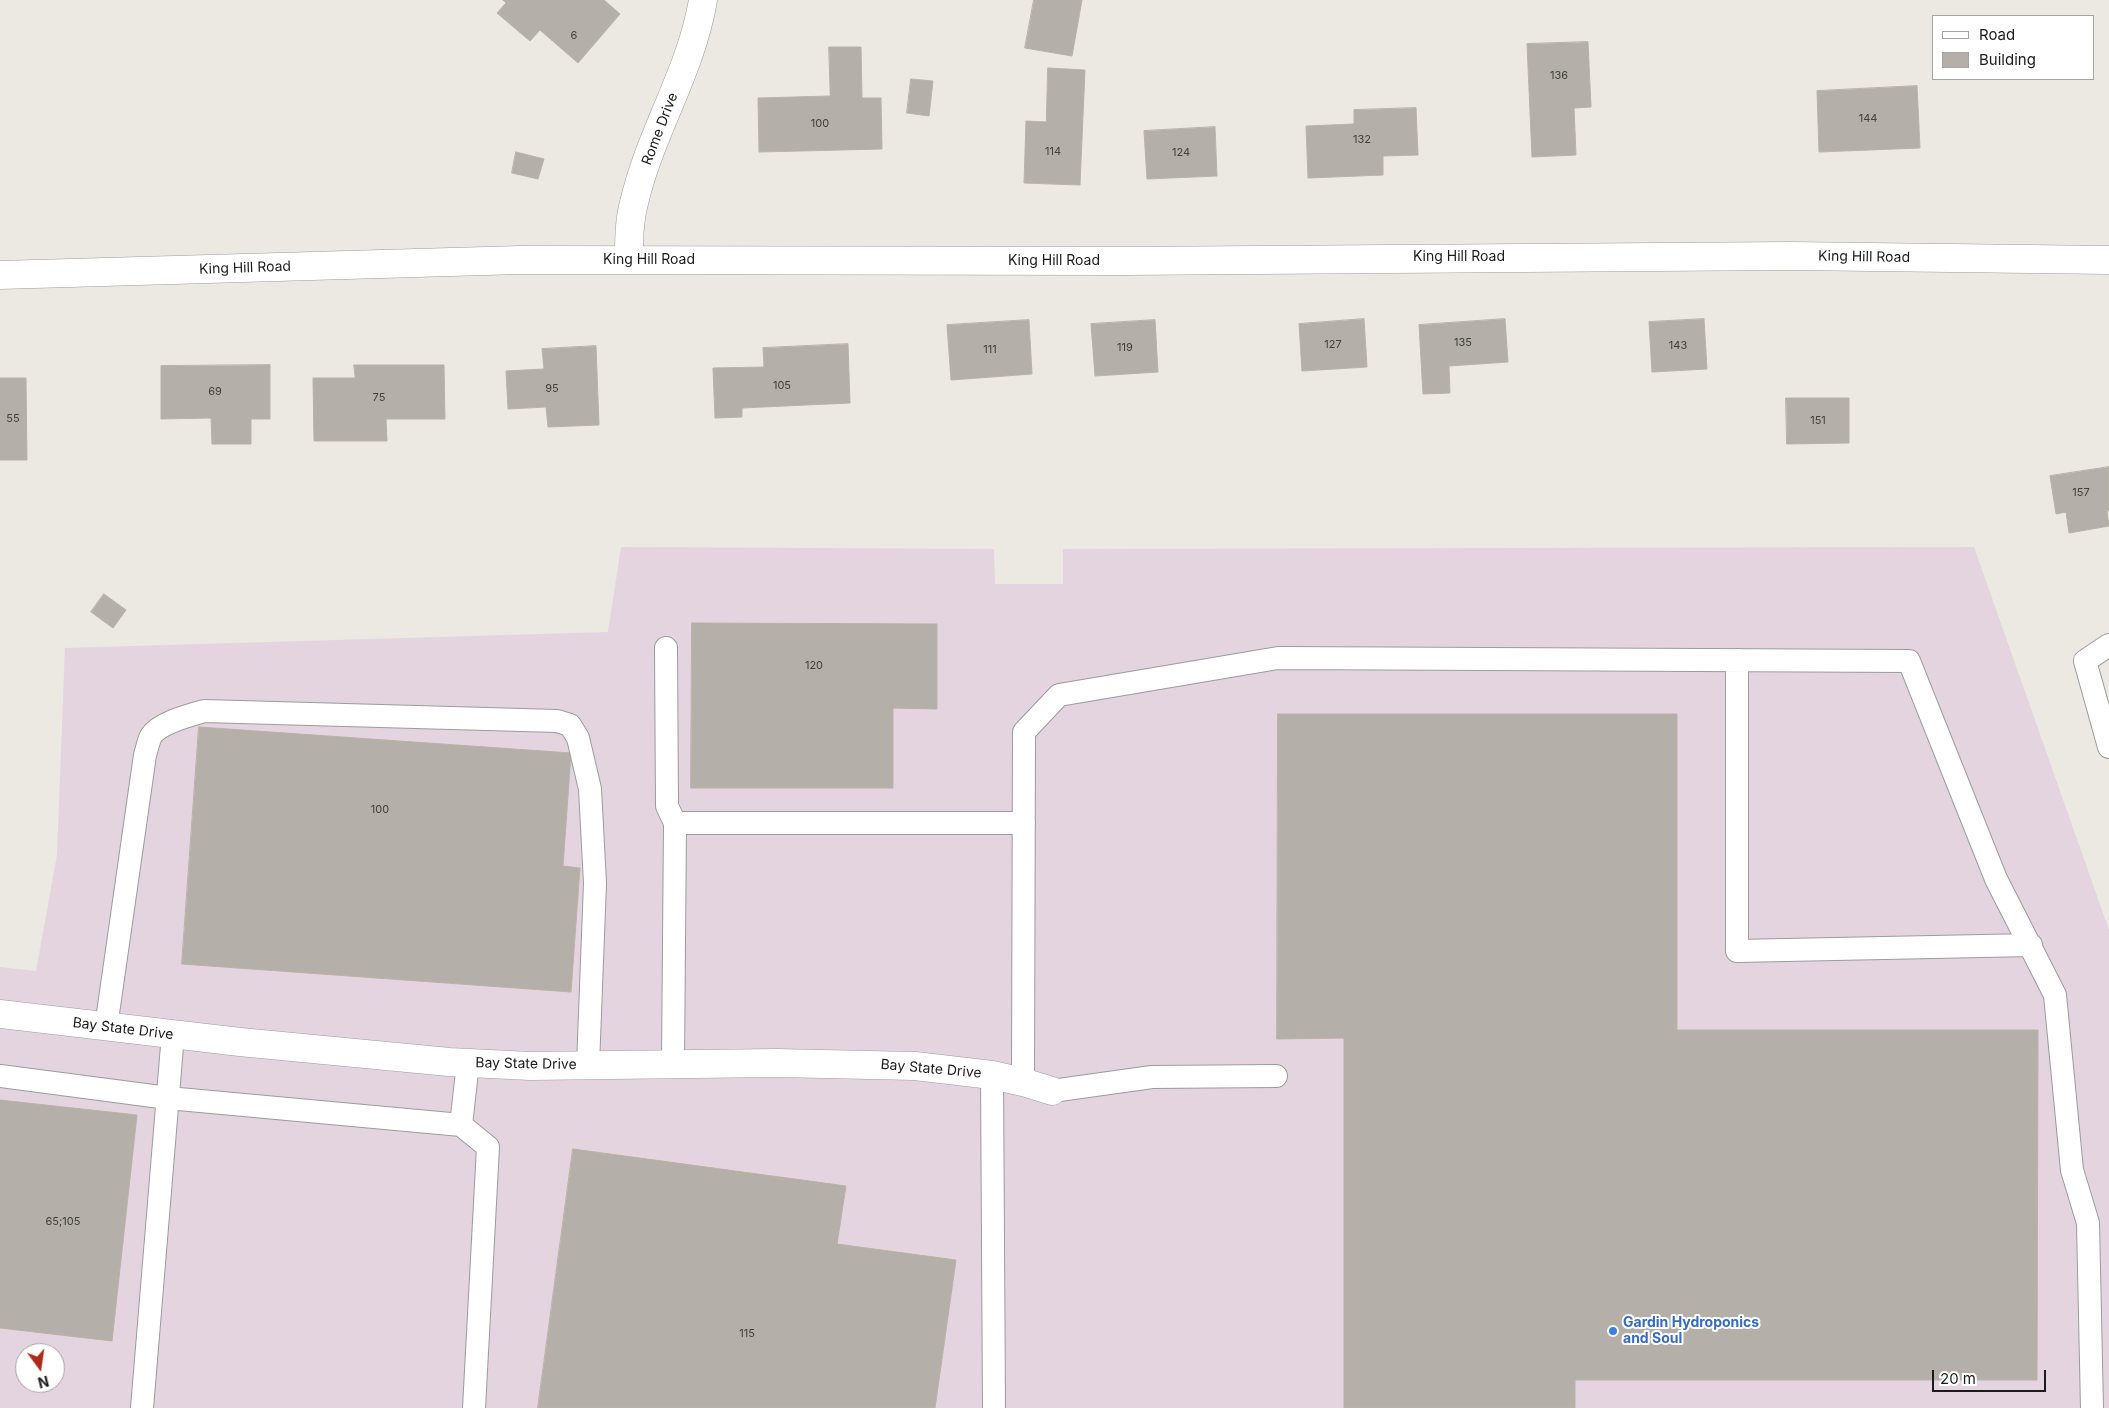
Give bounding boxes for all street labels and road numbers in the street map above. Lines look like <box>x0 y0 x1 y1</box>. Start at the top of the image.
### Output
street label: Rome Drive <box>638 90 682 168</box>
street label: King Hill Road <box>1818 248 1910 266</box>
street label: King Hill Road <box>1413 249 1505 265</box>
street label: King Hill Road <box>603 252 695 268</box>
street label: King Hill Road <box>1008 253 1100 269</box>
street label: King Hill Road <box>199 258 291 278</box>
street label: Bay State Drive <box>72 1014 174 1044</box>
street label: Bay State Drive <box>475 1055 577 1073</box>
street label: Bay State Drive <box>880 1056 982 1082</box>

